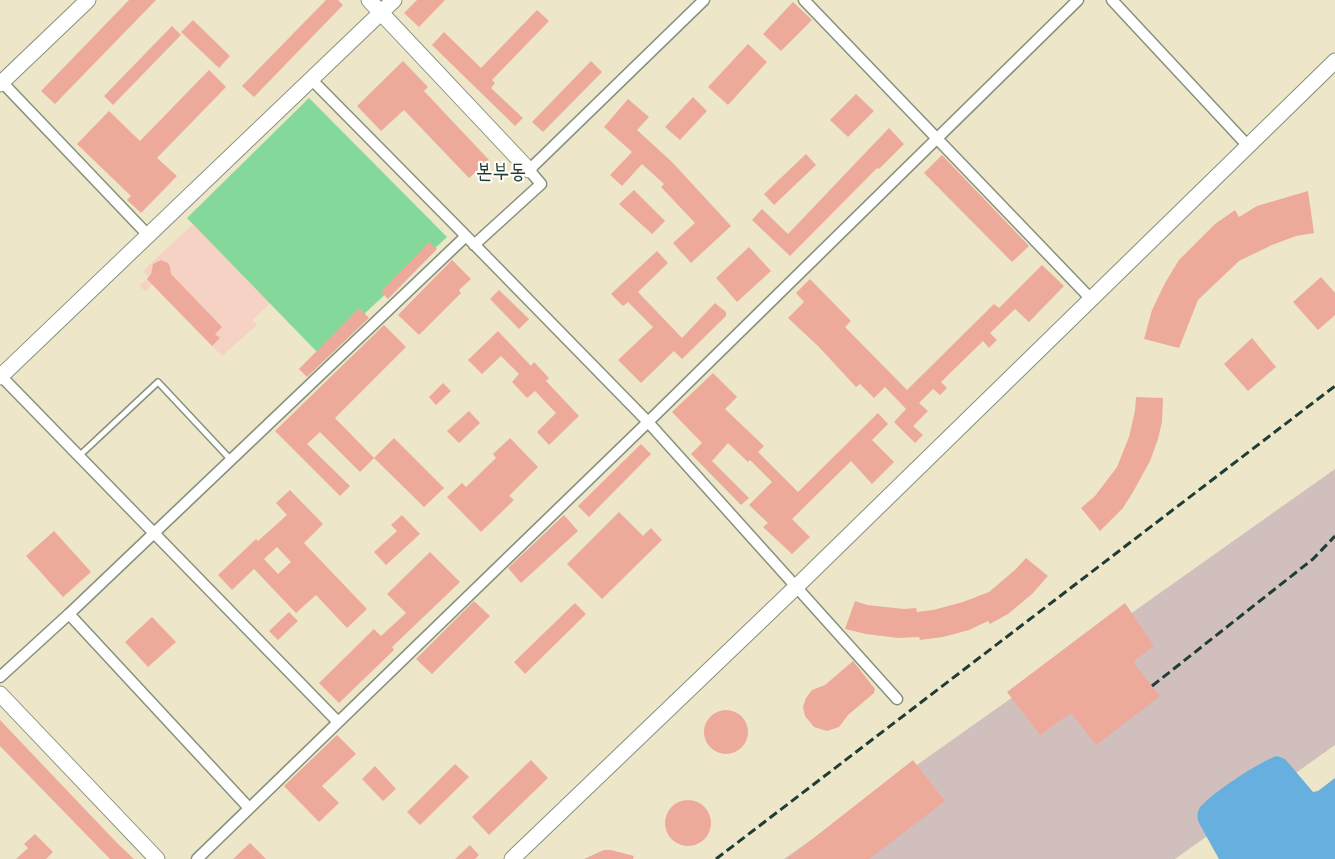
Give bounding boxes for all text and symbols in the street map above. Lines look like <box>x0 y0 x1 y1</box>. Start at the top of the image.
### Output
district label: 본부동 <box>476 159 526 185</box>

